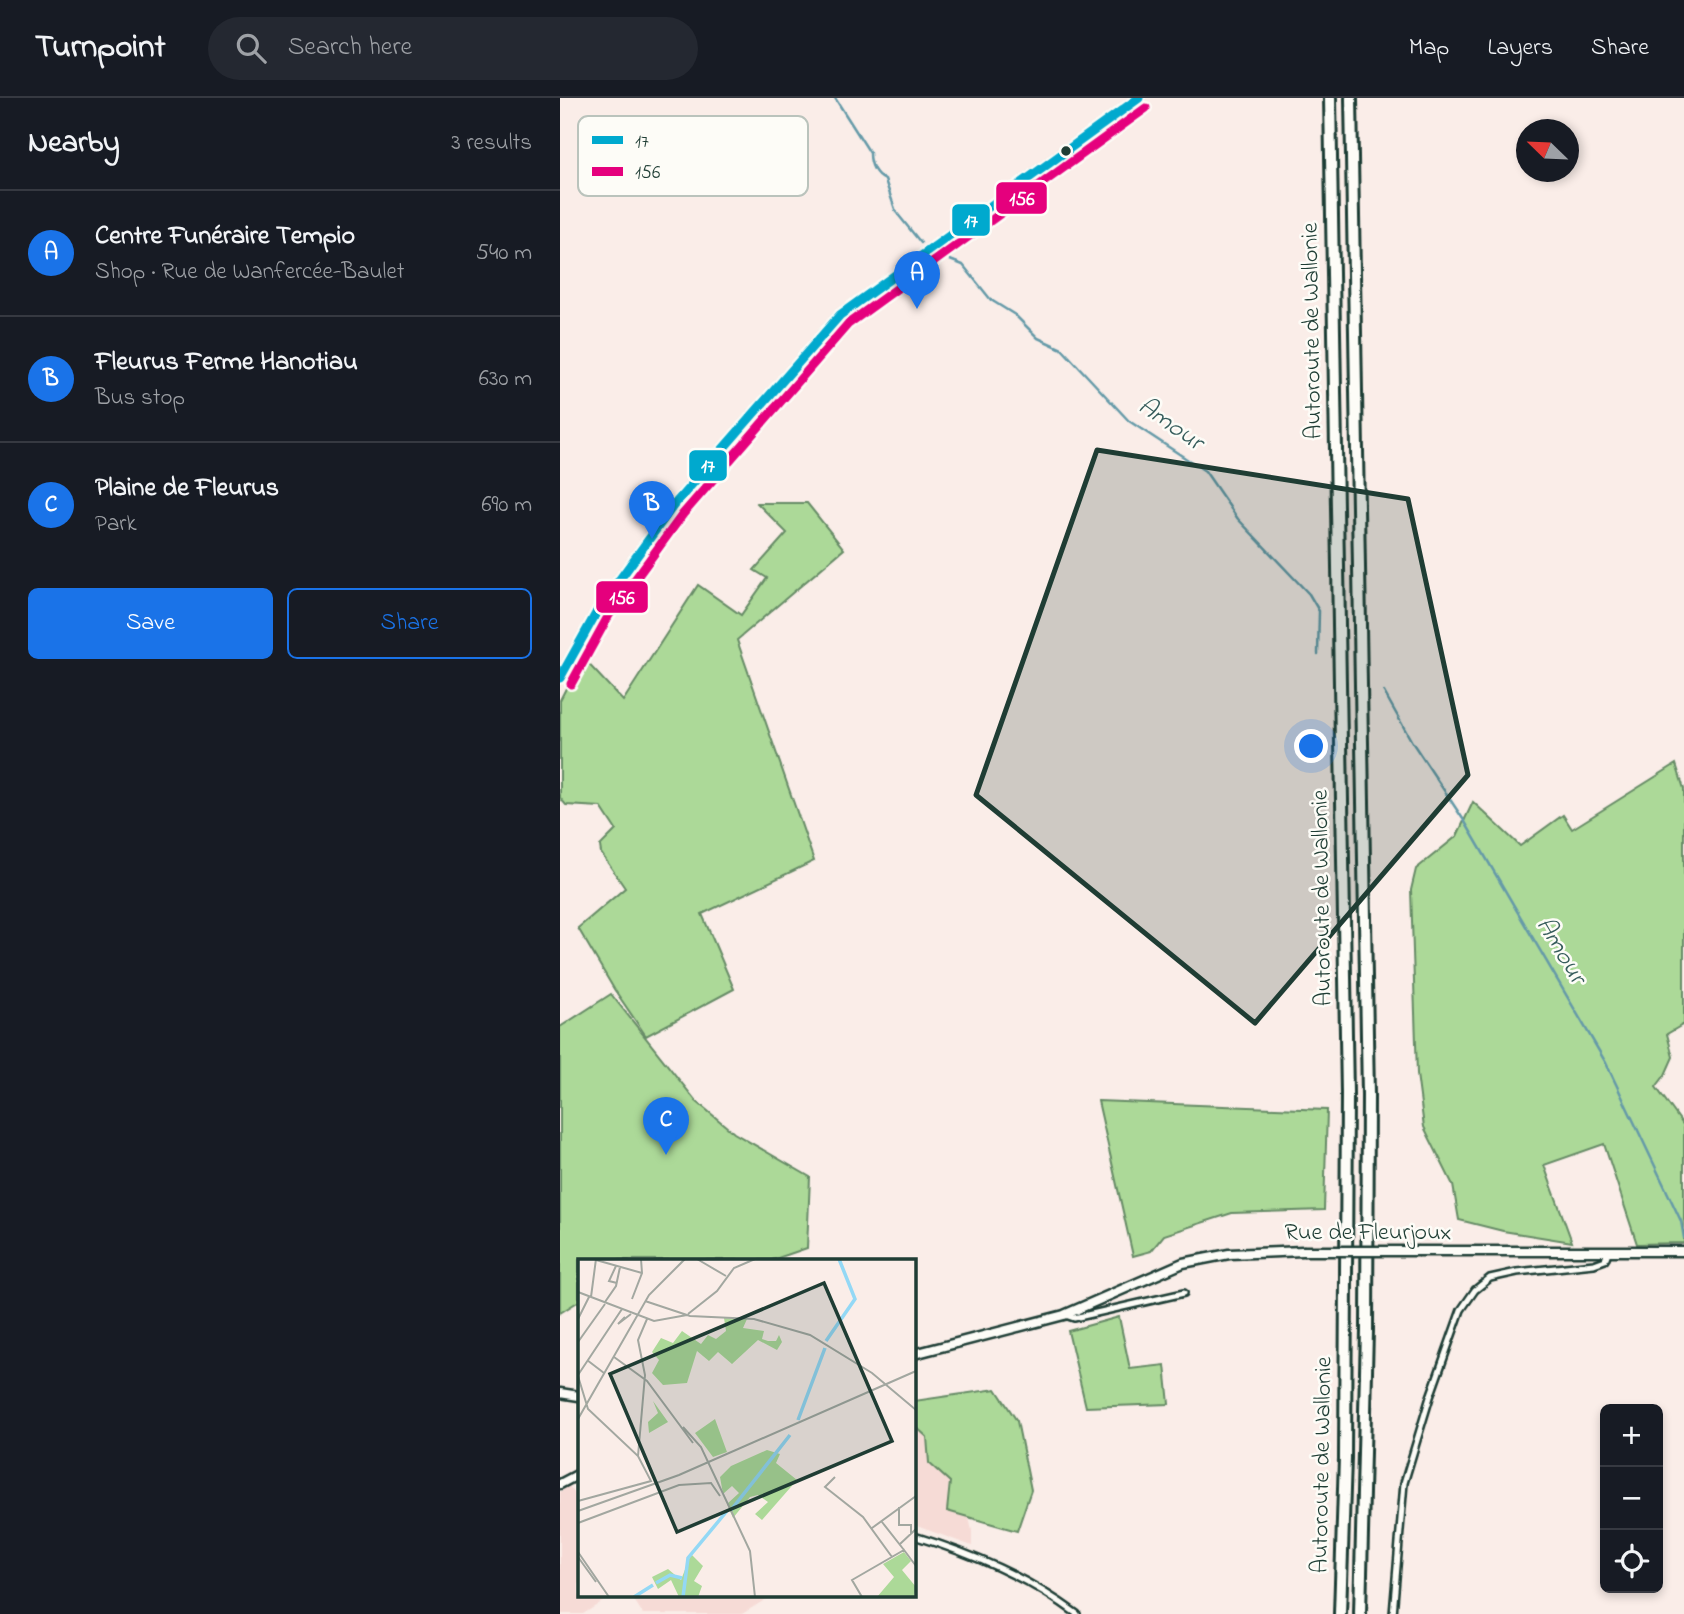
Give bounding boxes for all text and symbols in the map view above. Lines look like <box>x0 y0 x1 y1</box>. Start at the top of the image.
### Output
search box <box>208 17 698 80</box>
text: Turnpoint <box>35 24 166 72</box>
icon: search <box>232 29 270 67</box>
text: Search here <box>288 29 412 67</box>
text: Map <box>1409 31 1449 66</box>
text: Layers <box>1487 31 1553 66</box>
text: Share <box>1591 31 1649 66</box>
legend <box>578 116 808 196</box>
north arrow <box>1516 119 1579 182</box>
text: Nearby <box>28 122 120 166</box>
text: 3 results <box>451 127 532 160</box>
text: 17 <box>635 129 649 156</box>
unlabelled marker <box>1059 144 1073 158</box>
text: 156 <box>635 160 660 187</box>
line badge: 156 <box>995 181 1048 215</box>
text: 156 <box>1009 187 1035 214</box>
line badge: 17 <box>951 203 991 237</box>
text: 17 <box>964 209 978 236</box>
text: Centre Funéraire Tempio <box>95 218 355 256</box>
street label: Autoroute de Wallonie <box>1294 222 1332 440</box>
text: A <box>44 237 58 270</box>
text: 540 m <box>476 237 532 270</box>
pin: A <box>894 251 940 309</box>
text: Shop · Rue de Wanfercée-Baulet <box>95 256 404 289</box>
text: Fleurus Ferme Hanotiau <box>95 344 358 382</box>
text: B <box>43 363 59 396</box>
text: 630 m <box>479 363 532 396</box>
text: Bus stop <box>95 382 185 415</box>
water label: Amour <box>1129 389 1213 463</box>
line badge: 17 <box>688 449 728 482</box>
text: 17 <box>701 454 715 481</box>
text: Plaine de Fleurus <box>95 470 279 508</box>
pin: B <box>629 481 675 539</box>
text: C <box>45 489 57 522</box>
text: 690 m <box>481 489 532 522</box>
text: Park <box>95 508 137 541</box>
line badge: 156 <box>595 580 649 614</box>
text: 156 <box>609 586 635 613</box>
button: Save <box>28 588 273 659</box>
button: Share <box>287 588 532 659</box>
your location <box>1294 729 1328 763</box>
street label: Autoroute de Wallonie <box>1304 789 1342 1007</box>
water label: Amour <box>1525 910 1596 994</box>
pin: C <box>643 1097 689 1155</box>
street label: Rue de Fleurjoux <box>1284 1216 1452 1251</box>
inset map <box>578 1259 915 1596</box>
street label: Autoroute de Wallonie <box>1304 1356 1342 1574</box>
map controls <box>1600 1404 1663 1593</box>
button: + <box>1600 1404 1663 1467</box>
button: − <box>1600 1467 1663 1530</box>
button: locate <box>1600 1530 1663 1593</box>

